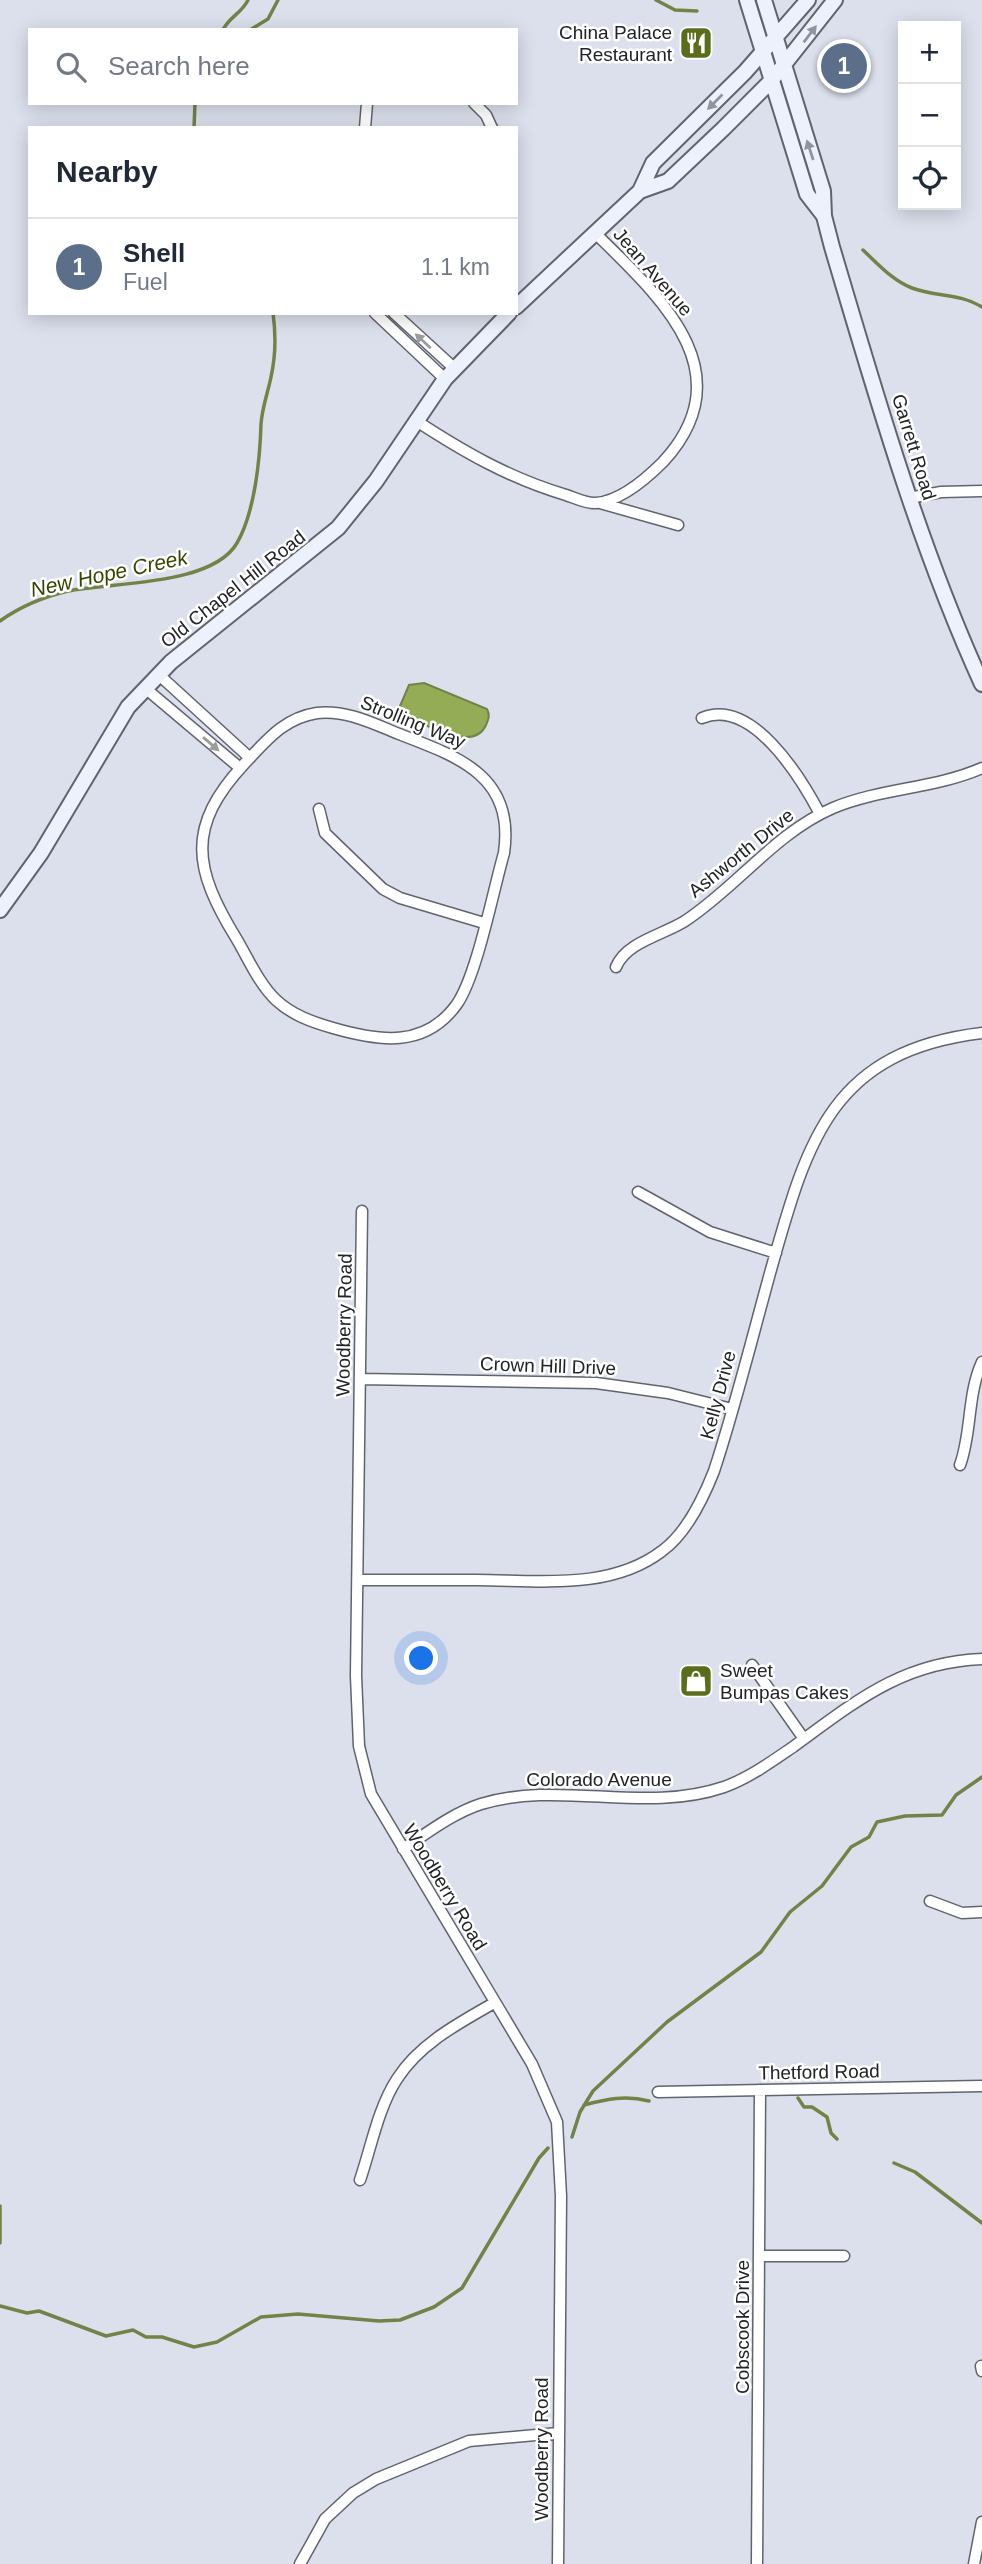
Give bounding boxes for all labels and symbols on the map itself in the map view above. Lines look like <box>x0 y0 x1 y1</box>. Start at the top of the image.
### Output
place label: China Palace Restaurant <box>559 22 673 65</box>
restaurant icon: China Palace Restaurant <box>677 24 715 62</box>
one-way arrow <box>803 25 818 43</box>
pin: 1 <box>821 40 867 92</box>
one-way arrow <box>707 93 724 109</box>
one-way arrow <box>804 140 815 161</box>
street label: Jean Avenue <box>609 224 697 320</box>
one-way arrow <box>414 333 432 349</box>
street label: Garrett Road <box>888 391 940 503</box>
street label: Old Chapel Hill Road <box>157 526 309 652</box>
water label: New Hope Creek <box>28 545 191 601</box>
street label: Strolling Way <box>358 691 469 753</box>
one-way arrow <box>203 736 220 751</box>
street label: Ashworth Drive <box>684 804 798 902</box>
street label: Woodberry Road <box>332 1253 356 1397</box>
street label: Kelly Drive <box>696 1348 740 1442</box>
street label: Crown Hill Drive <box>480 1353 616 1379</box>
your location <box>404 1641 438 1675</box>
place label: Sweet Bumpas Cakes <box>720 1660 849 1703</box>
shop icon: Sweet Bumpas Cakes <box>677 1662 715 1700</box>
street label: Colorado Avenue <box>526 1769 672 1790</box>
street label: Woodberry Road <box>399 1820 491 1954</box>
street label: Thetford Road <box>758 2060 880 2084</box>
street label: Cobscook Drive <box>732 2260 753 2394</box>
street label: Woodberry Road <box>531 2377 552 2521</box>

